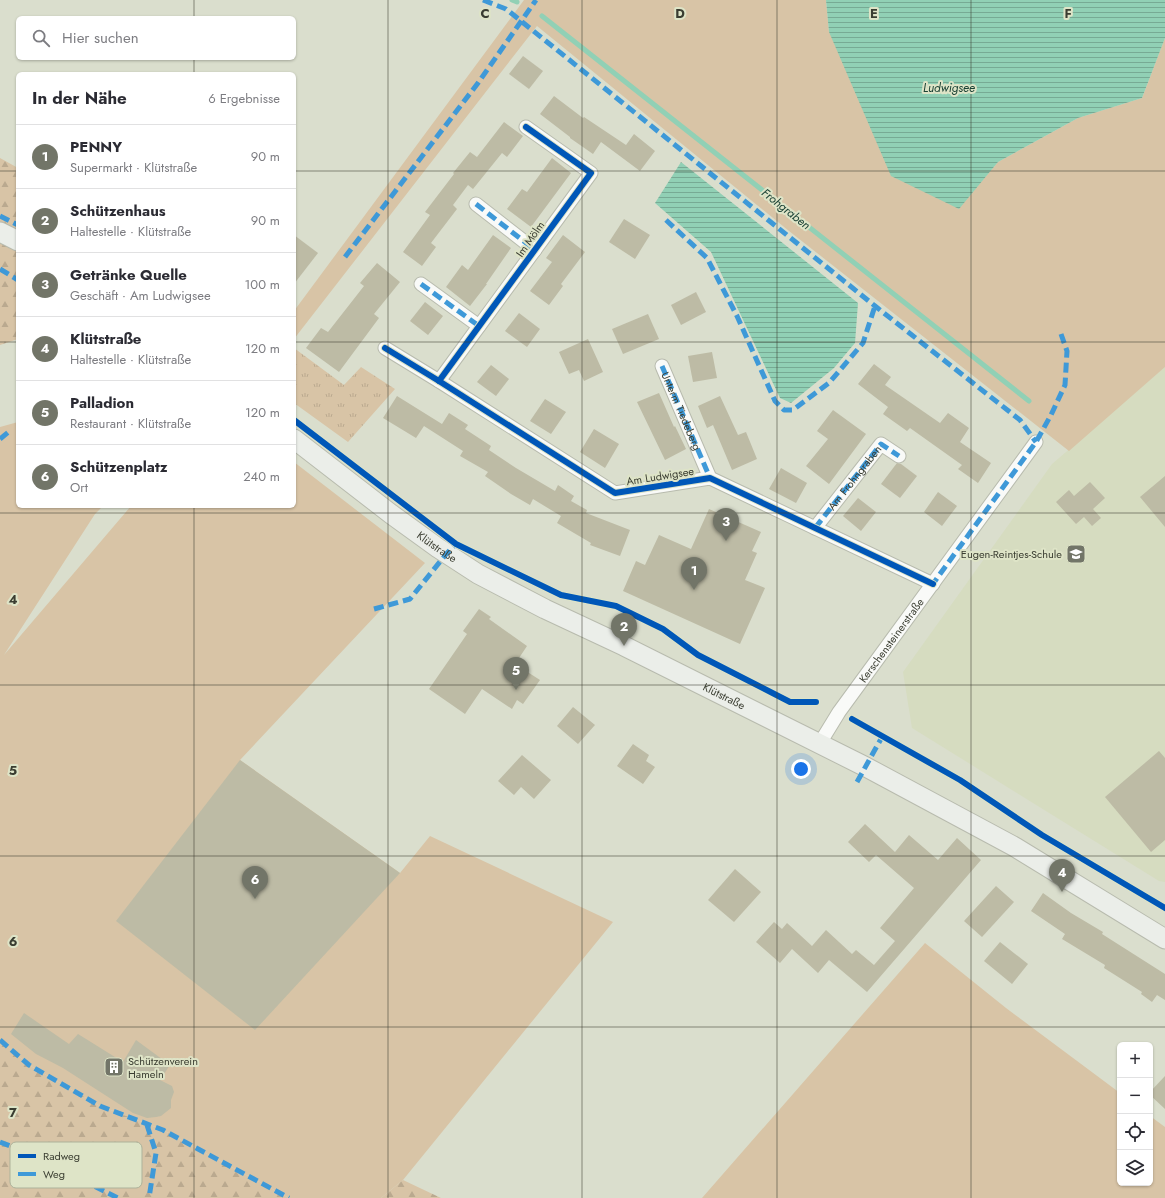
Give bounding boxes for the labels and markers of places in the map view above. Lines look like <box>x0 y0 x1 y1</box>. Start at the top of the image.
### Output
pin: 3 <box>713 508 739 541</box>
school or university icon: Eugen-Reintjes-Schule <box>1065 543 1087 565</box>
place label: Eugen-Reintjes-Schule <box>961 546 1062 562</box>
pin: 1 <box>681 557 707 590</box>
pin: 2 <box>611 613 637 646</box>
pin: 5 <box>503 657 529 690</box>
pin: 4 <box>1049 859 1075 892</box>
pin: 6 <box>242 866 268 899</box>
place label: Schützenverein Hameln <box>128 1053 198 1082</box>
building icon: Schützenverein Hameln <box>103 1056 125 1078</box>

